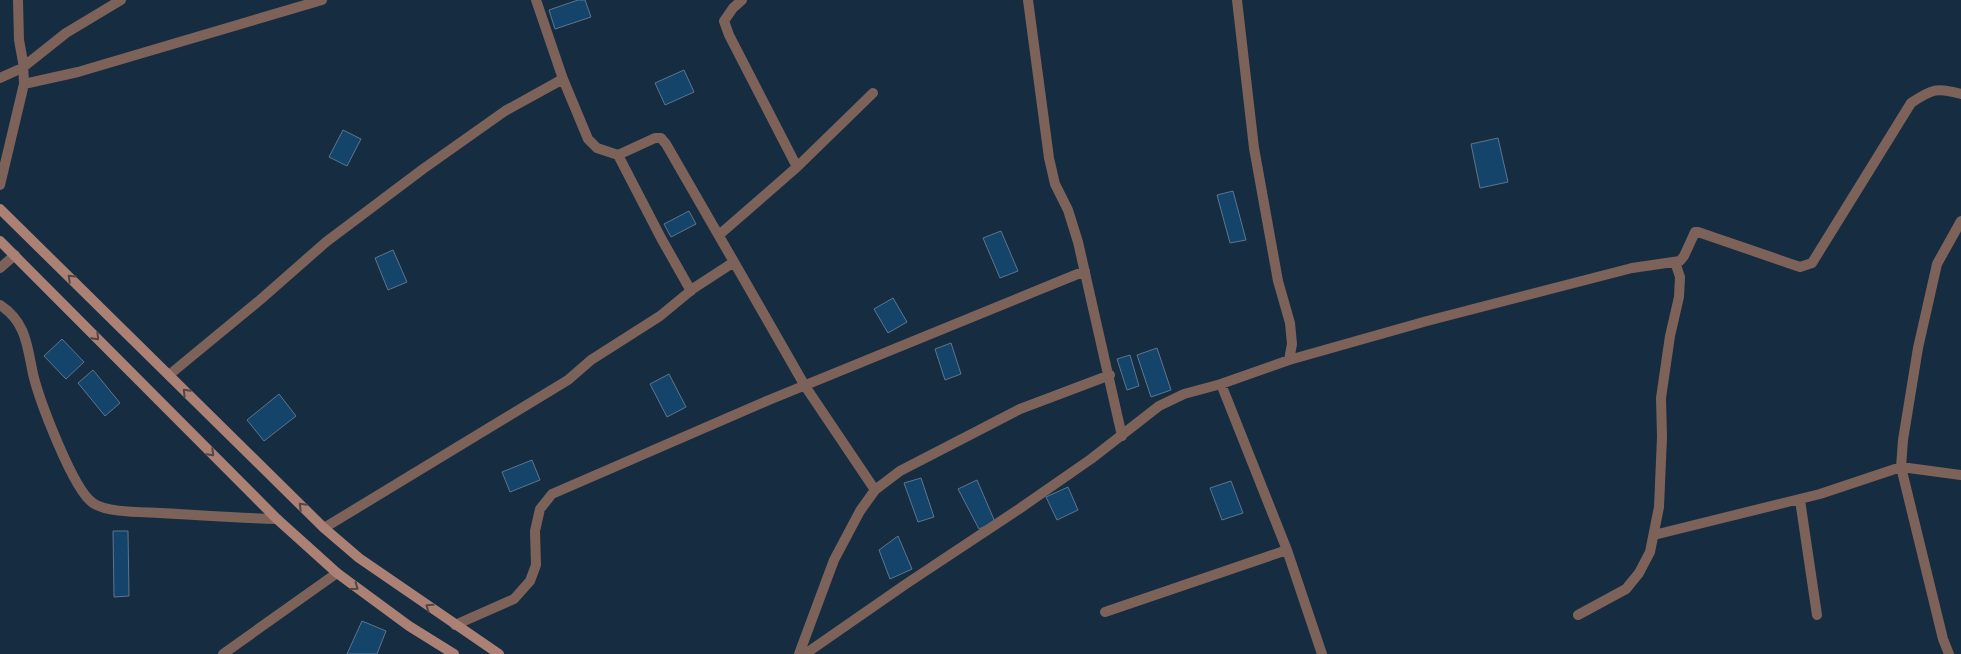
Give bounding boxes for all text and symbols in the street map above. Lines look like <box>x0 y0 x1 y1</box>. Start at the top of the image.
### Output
one-way arrow <box>67 275 76 284</box>
one-way arrow <box>91 332 100 341</box>
one-way arrow <box>183 389 192 398</box>
one-way arrow <box>205 447 214 456</box>
one-way arrow <box>299 503 308 512</box>
one-way arrow <box>350 581 359 590</box>
one-way arrow <box>425 604 435 613</box>

